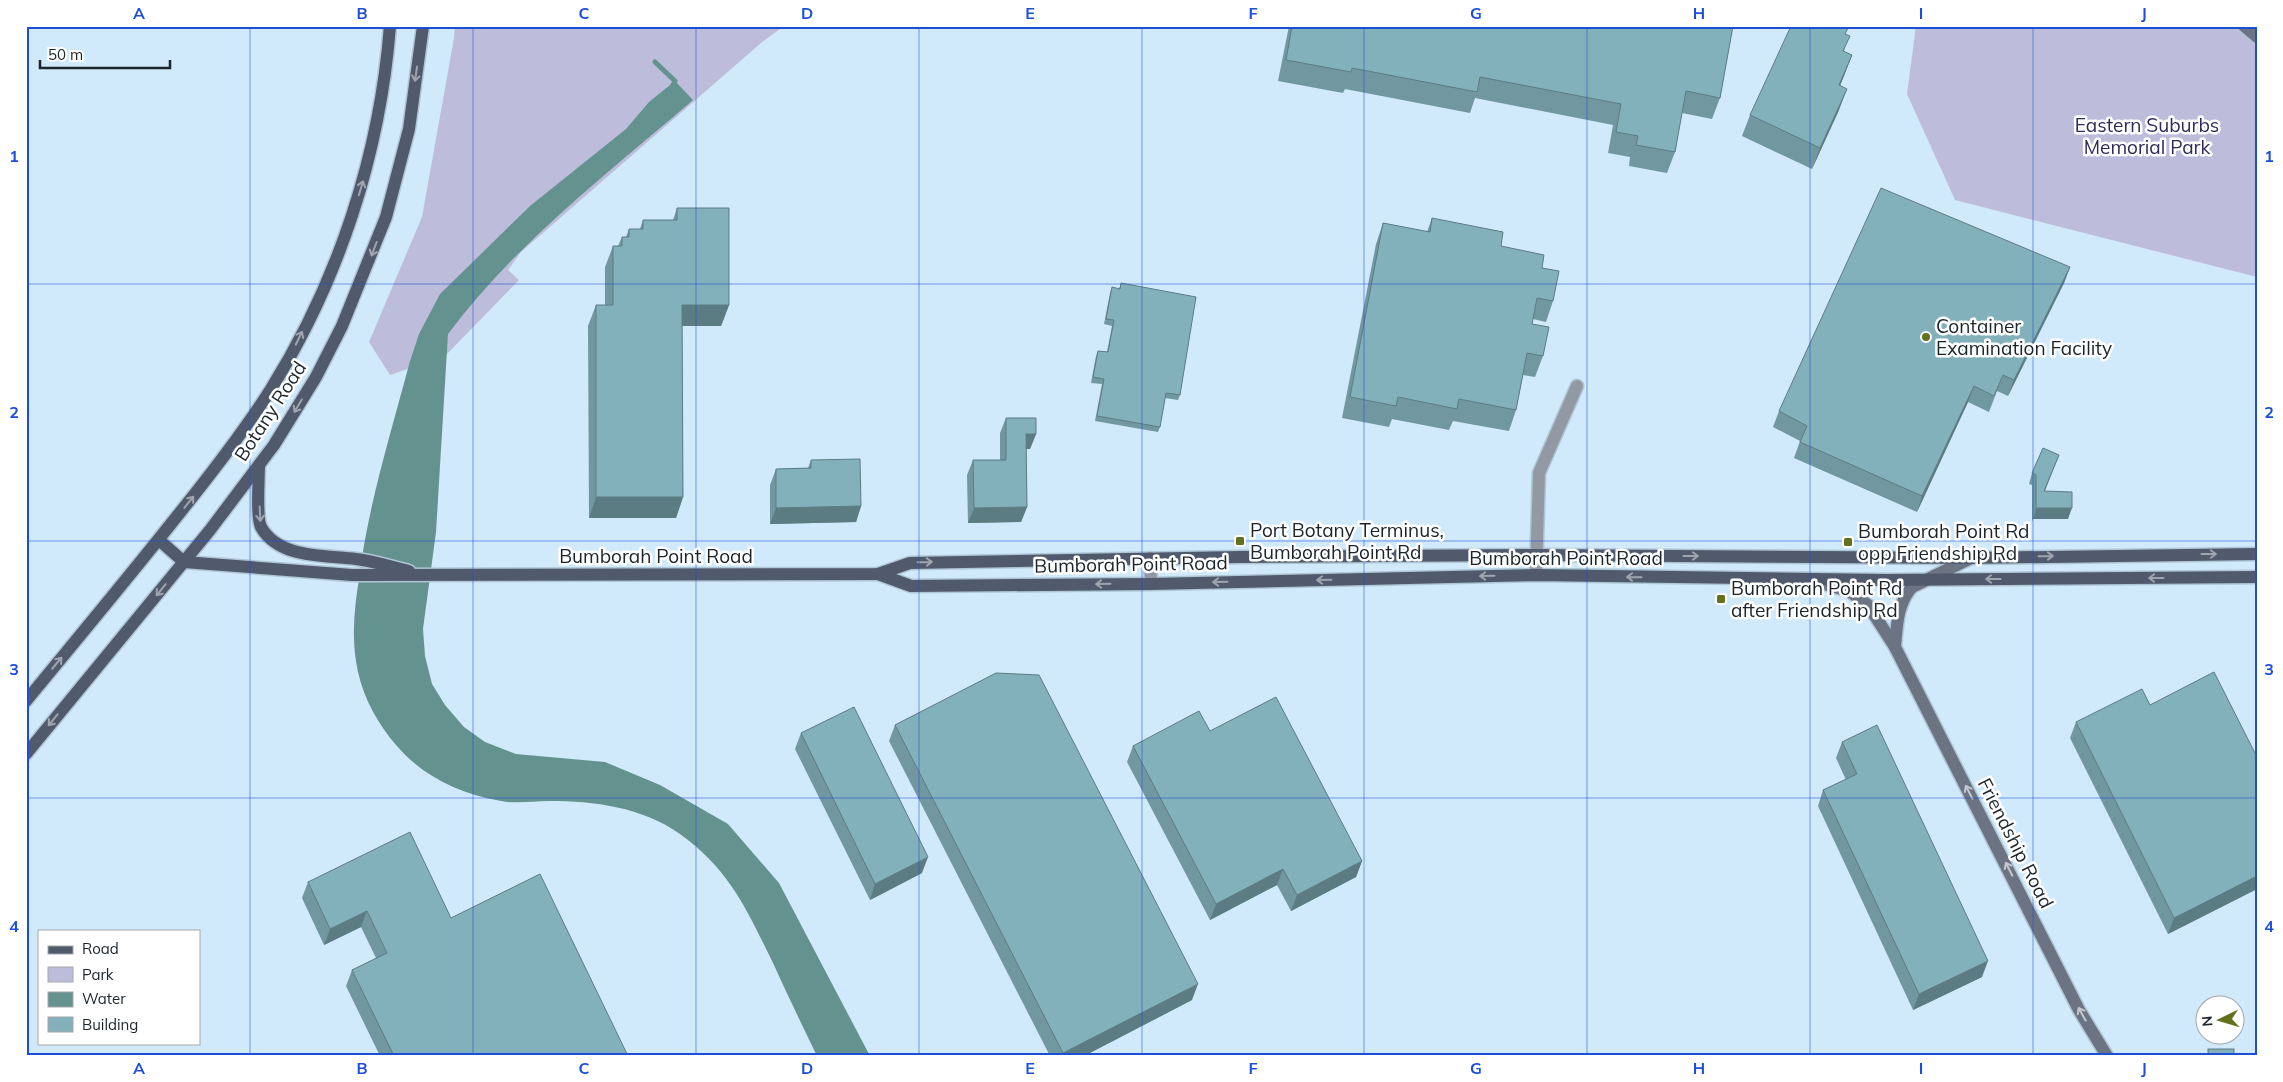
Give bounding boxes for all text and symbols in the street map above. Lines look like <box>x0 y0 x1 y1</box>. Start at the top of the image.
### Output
text: A <box>133 3 145 23</box>
text: B <box>356 3 368 23</box>
text: C <box>579 3 590 23</box>
text: D <box>801 3 813 23</box>
text: E <box>1025 3 1035 23</box>
text: F <box>1248 3 1258 23</box>
text: G <box>1470 3 1482 23</box>
text: H <box>1693 3 1705 23</box>
text: I <box>1919 3 1923 23</box>
text: J <box>2141 3 2147 23</box>
scale bar <box>40 38 170 70</box>
text: 50 m <box>48 45 83 64</box>
one-way arrow <box>411 66 421 82</box>
park label: Eastern Suburbs Memorial Park <box>2075 113 2219 159</box>
text: 1 <box>9 146 19 166</box>
text: 1 <box>2264 146 2274 166</box>
one-way arrow <box>356 181 366 197</box>
one-way arrow <box>368 241 378 256</box>
place label: Container Examination Facility <box>1936 314 2112 360</box>
one-way arrow <box>295 331 304 346</box>
marker: Container Examination Facility <box>1920 331 1932 343</box>
street label: Botany Road <box>229 356 311 466</box>
one-way arrow <box>293 399 303 413</box>
text: 2 <box>9 402 19 422</box>
text: 2 <box>2264 402 2274 422</box>
one-way arrow <box>184 495 194 509</box>
one-way arrow <box>255 506 264 522</box>
place label: Port Botany Terminus, Bumborah Point Rd <box>1250 518 1444 564</box>
place label: Bumborah Point Rd opp Friendship Rd <box>1858 519 2030 565</box>
marker: Port Botany Terminus, Bumborah Point Rd <box>1234 535 1246 547</box>
marker: Bumborah Point Rd opp Friendship Rd <box>1842 536 1854 548</box>
street label: Bumborah Point Road <box>559 544 753 568</box>
street label: Bumborah Point Road <box>1469 546 1663 570</box>
one-way arrow <box>2200 549 2216 559</box>
street label: Bumborah Point Road <box>1034 550 1228 578</box>
one-way arrow <box>1682 551 1699 561</box>
one-way arrow <box>2038 551 2054 560</box>
one-way arrow <box>916 558 932 567</box>
one-way arrow <box>1479 571 1496 581</box>
one-way arrow <box>1627 572 1643 582</box>
one-way arrow <box>2148 573 2164 583</box>
one-way arrow <box>1985 574 2002 584</box>
one-way arrow <box>1317 575 1333 584</box>
place label: Bumborah Point Rd after Friendship Rd <box>1731 576 1903 622</box>
one-way arrow <box>1212 577 1228 587</box>
one-way arrow <box>1095 579 1111 589</box>
one-way arrow <box>156 583 167 596</box>
marker: Bumborah Point Rd after Friendship Rd <box>1715 593 1727 605</box>
one-way arrow <box>52 657 63 670</box>
text: 3 <box>9 659 19 679</box>
text: 3 <box>2264 659 2274 679</box>
one-way arrow <box>48 714 59 727</box>
street label: Friendship Road <box>1973 774 2059 912</box>
one-way arrow <box>1964 785 1973 800</box>
one-way arrow <box>2003 862 2013 877</box>
text: 4 <box>9 916 19 936</box>
text: 4 <box>2264 916 2274 936</box>
legend <box>38 930 200 1044</box>
text: Road <box>82 939 119 958</box>
text: Park <box>82 965 114 984</box>
text: Water <box>82 989 126 1008</box>
north arrow <box>2196 994 2246 1044</box>
one-way arrow <box>2077 1006 2087 1021</box>
text: Building <box>82 1015 138 1034</box>
text: N <box>2198 1015 2216 1027</box>
text: A <box>133 1058 145 1078</box>
text: B <box>356 1058 368 1078</box>
text: C <box>579 1058 590 1078</box>
text: D <box>801 1058 813 1078</box>
text: E <box>1025 1058 1035 1078</box>
text: F <box>1248 1058 1258 1078</box>
text: G <box>1470 1058 1482 1078</box>
text: H <box>1693 1058 1705 1078</box>
text: I <box>1919 1058 1923 1078</box>
text: J <box>2141 1058 2147 1078</box>

